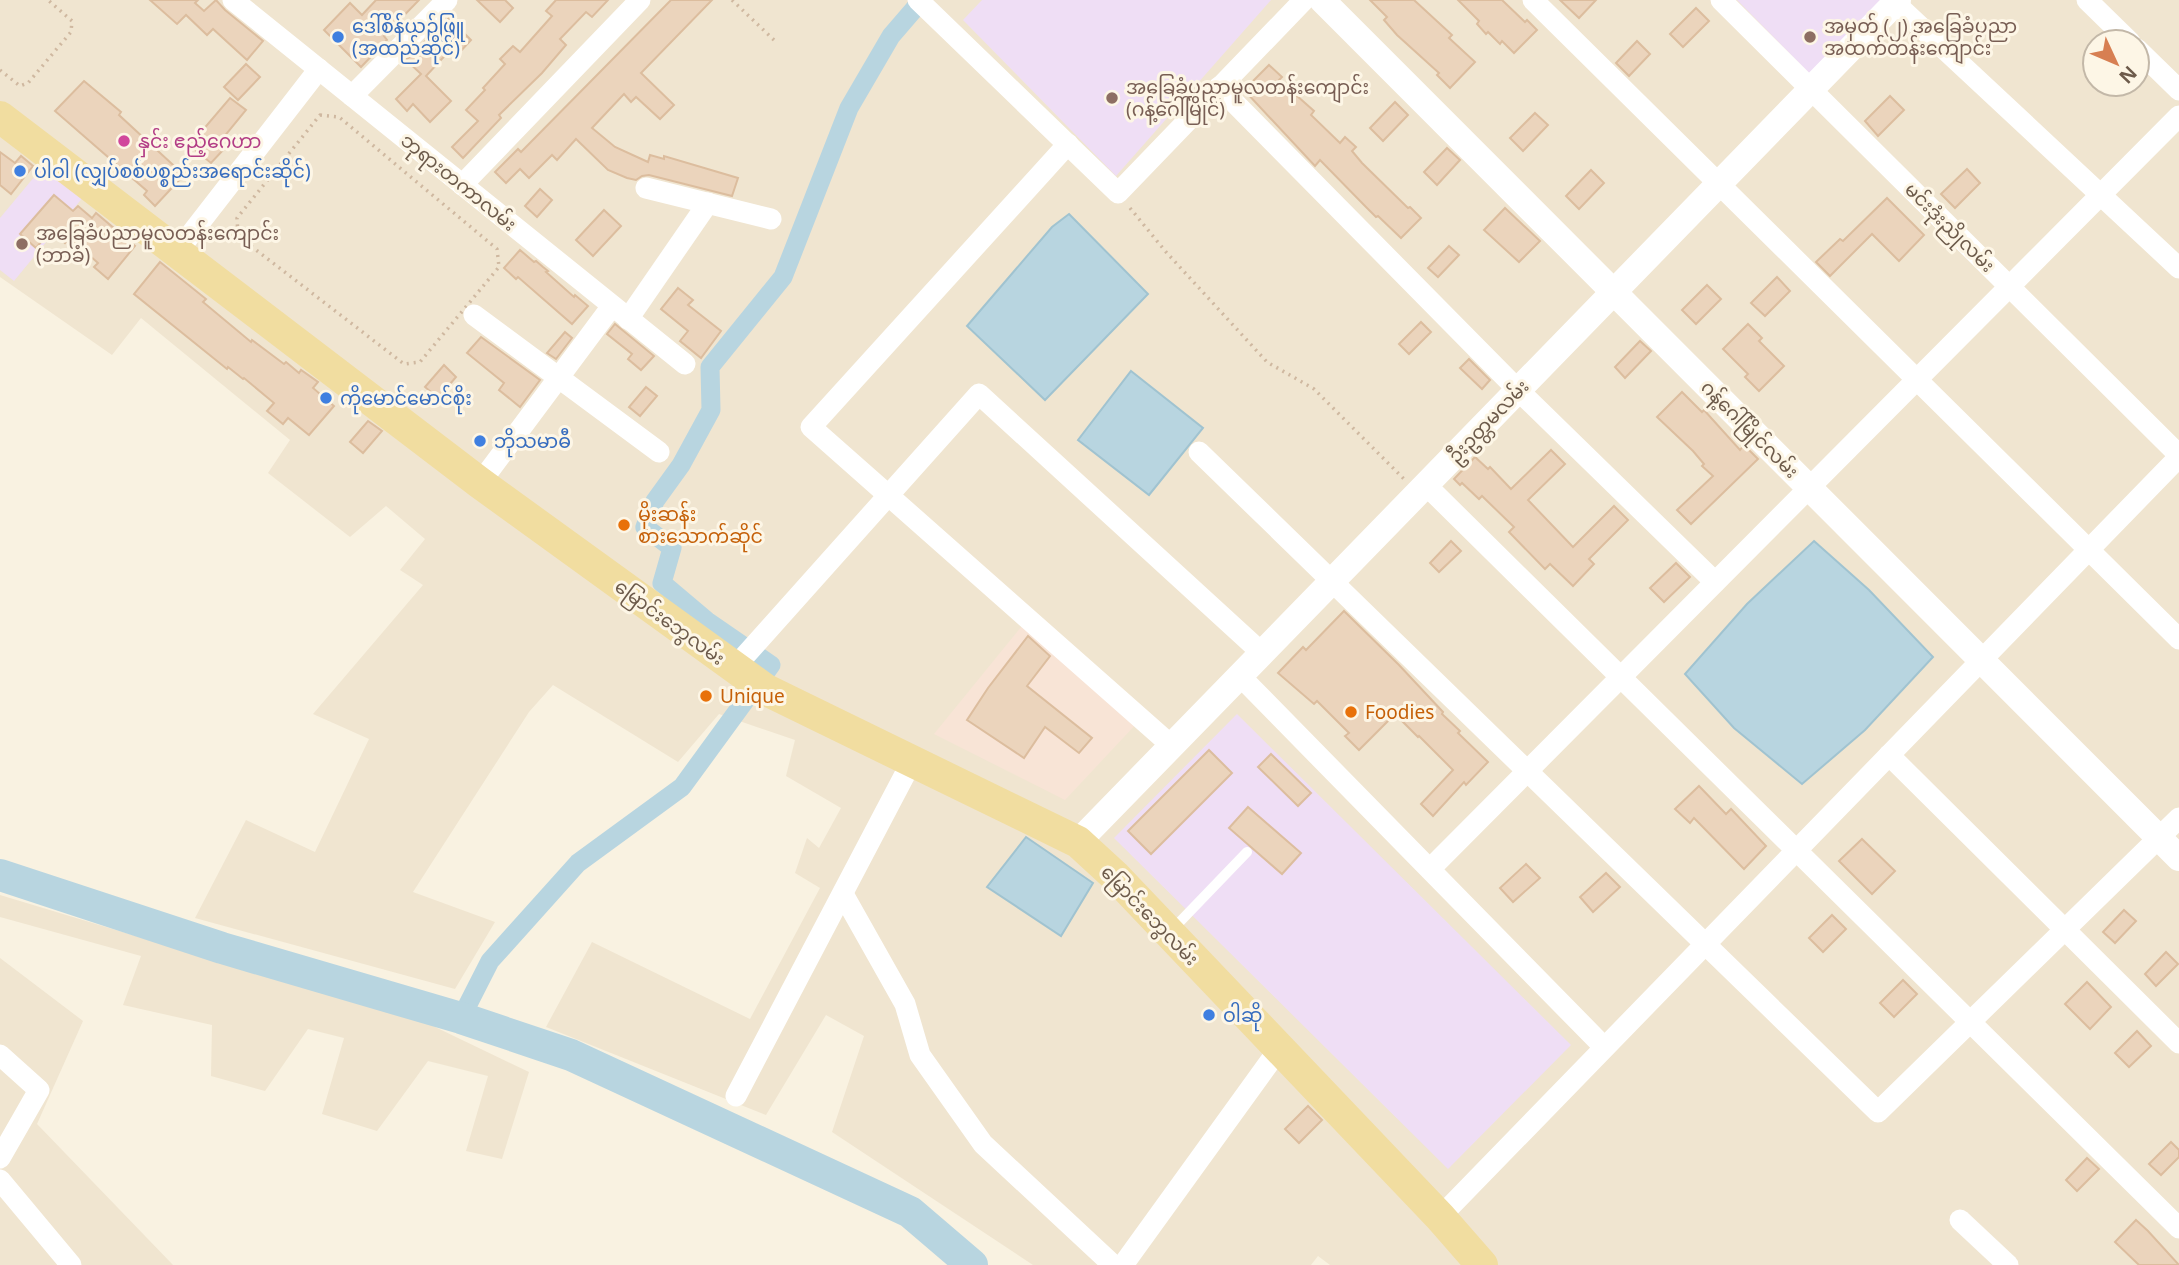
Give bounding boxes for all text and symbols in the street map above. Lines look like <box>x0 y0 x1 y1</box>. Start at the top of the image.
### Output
place label: ဒေါ်စိန်ယဉ်ဖြူ (အထည်ဆိုင်) <box>352 12 466 65</box>
place label: အမှတ် (၂) အခြေခံပညာ အထက်တန်းကျောင်း <box>1824 12 2017 64</box>
north arrow <box>2081 28 2151 98</box>
marker: ဒေါ်စိန်ယဉ်ဖြူ (အထည်ဆိုင်) <box>330 29 346 45</box>
marker: အမှတ် (၂) အခြေခံပညာ အထက်တန်းကျောင်း <box>1802 29 1818 45</box>
text: N <box>2114 60 2143 89</box>
place label: အခြေခံပညာမူလတန်းကျောင်း (ဂန့်ဂေါ်မြိုင်) <box>1126 73 1369 125</box>
marker: အခြေခံပညာမူလတန်းကျောင်း (ဂန့်ဂေါ်မြိုင်) <box>1104 90 1120 106</box>
street label: ဘုရားတကာလမ်း <box>393 126 523 240</box>
place label: နှင်း ဧည့်ဂေဟာ <box>138 127 261 158</box>
marker: နှင်း ဧည့်ဂေဟာ <box>116 133 132 149</box>
place label: ပါဝါ (လျှပ်စစ်ပစ္စည်းအရောင်းဆိုင်) <box>34 157 311 188</box>
marker: ပါဝါ (လျှပ်စစ်ပစ္စည်းအရောင်းဆိုင်) <box>12 163 28 179</box>
street label: မင်းဒုံးညိုလမ်း <box>1896 176 2001 281</box>
place label: အခြေခံပညာမူလတန်းကျောင်း (ဘာခံ) <box>36 219 279 268</box>
marker: အခြေခံပညာမူလတန်းကျောင်း (ဘာခံ) <box>14 236 30 252</box>
street label: ဦးဥတ္တမလမ်း <box>1441 373 1537 470</box>
street label: ဂန့်ဂေါ်မြိုင်လမ်း <box>1693 374 1805 486</box>
place label: ကိုမောင်မောင်စိုး <box>340 384 472 415</box>
marker: ကိုမောင်မောင်စိုး <box>318 390 334 406</box>
place label: ဘိုသမာဓီ <box>494 427 571 458</box>
marker: ဘိုသမာဓီ <box>472 433 488 449</box>
place label: မိုးဆန်း စားသောက်ဆိုင် <box>638 500 763 553</box>
marker: မိုးဆန်း စားသောက်ဆိုင် <box>616 517 632 533</box>
street label: မြောင်းဘွေလမ်း <box>608 572 731 673</box>
place label: Unique <box>720 683 785 709</box>
marker: Unique <box>698 688 714 704</box>
place label: Foodies <box>1365 699 1434 725</box>
marker: Foodies <box>1343 704 1359 720</box>
street label: မြောင်းဘွေလမ်း <box>1093 858 1205 973</box>
place label: ဝါဆို <box>1223 1001 1262 1032</box>
marker: ဝါဆို <box>1201 1007 1217 1023</box>

